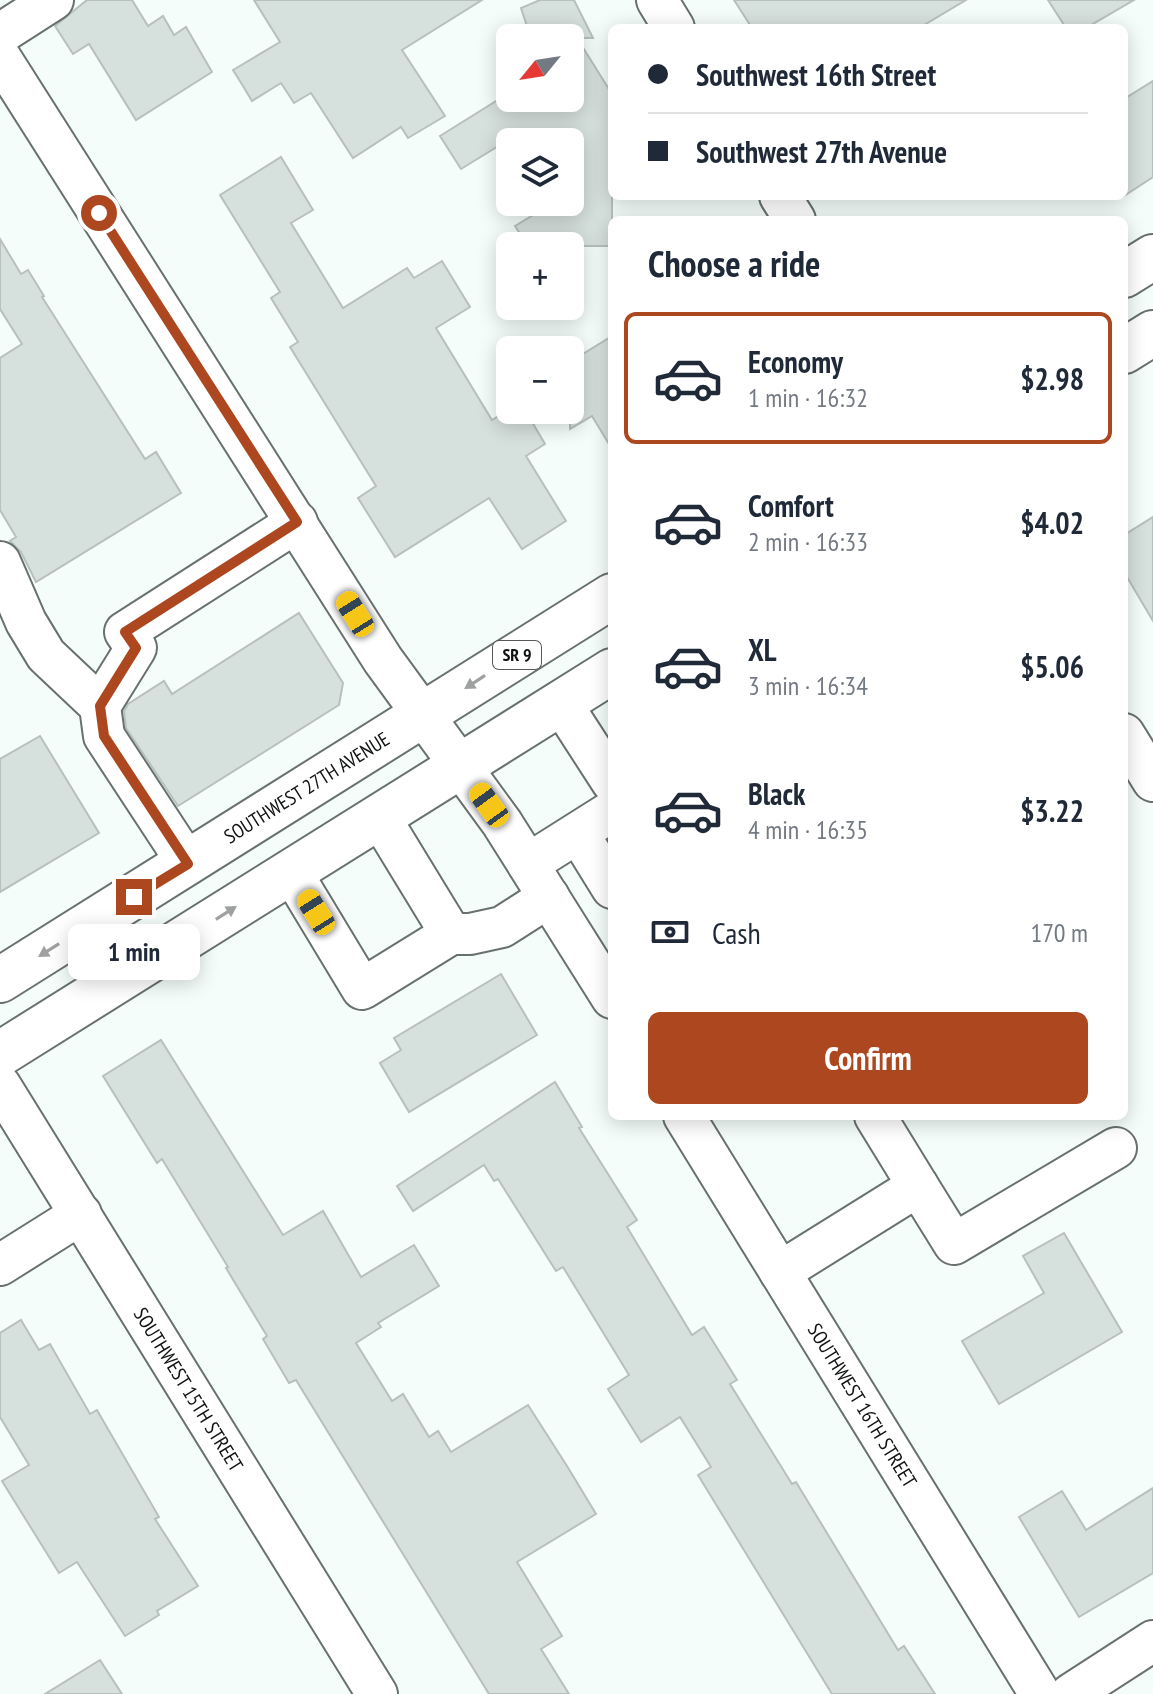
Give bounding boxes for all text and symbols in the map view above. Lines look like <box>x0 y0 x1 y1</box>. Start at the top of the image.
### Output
north arrow <box>496 24 584 112</box>
map controls <box>496 24 584 424</box>
text: Southwest 16th Street <box>696 55 936 94</box>
button: layers <box>496 128 584 216</box>
text: Southwest 27th Avenue <box>696 132 947 171</box>
route start <box>81 195 117 231</box>
button: + <box>496 232 584 320</box>
text: Choose a ride <box>648 240 820 287</box>
button: − <box>496 336 584 424</box>
icon: car <box>652 342 724 414</box>
text: Economy <box>748 342 843 381</box>
text: $2.98 <box>1020 359 1084 398</box>
text: 1 min · 16:32 <box>748 381 868 414</box>
icon: car <box>652 486 724 558</box>
text: Comfort <box>748 486 834 525</box>
text: $4.02 <box>1020 503 1084 542</box>
text: 2 min · 16:33 <box>748 525 868 558</box>
car <box>332 587 378 641</box>
icon: car <box>652 630 724 702</box>
text: XL <box>748 630 777 669</box>
road number: SR 9 <box>493 641 541 669</box>
text: $5.06 <box>1020 647 1084 686</box>
text: 3 min · 16:34 <box>748 669 868 702</box>
one-way arrow <box>464 674 485 689</box>
street label: SOUTHWEST 27TH AVENUE <box>219 726 394 849</box>
icon: car <box>652 774 724 846</box>
text: Black <box>748 774 805 813</box>
car <box>465 779 513 831</box>
text: $3.22 <box>1020 791 1084 830</box>
text: 4 min · 16:35 <box>748 813 868 846</box>
route end <box>116 879 152 915</box>
car <box>293 885 339 939</box>
one-way arrow <box>215 906 237 920</box>
icon: cash <box>648 910 692 954</box>
text: Cash <box>712 913 761 952</box>
text: 170 m <box>1030 916 1088 949</box>
callout: 1 min <box>68 925 200 981</box>
text: 1 min <box>108 935 160 968</box>
one-way arrow <box>38 943 60 957</box>
button: Confirm <box>648 1012 1088 1104</box>
street label: SOUTHWEST 15TH STREET <box>128 1303 249 1476</box>
street label: SOUTHWEST 16TH STREET <box>802 1319 923 1492</box>

